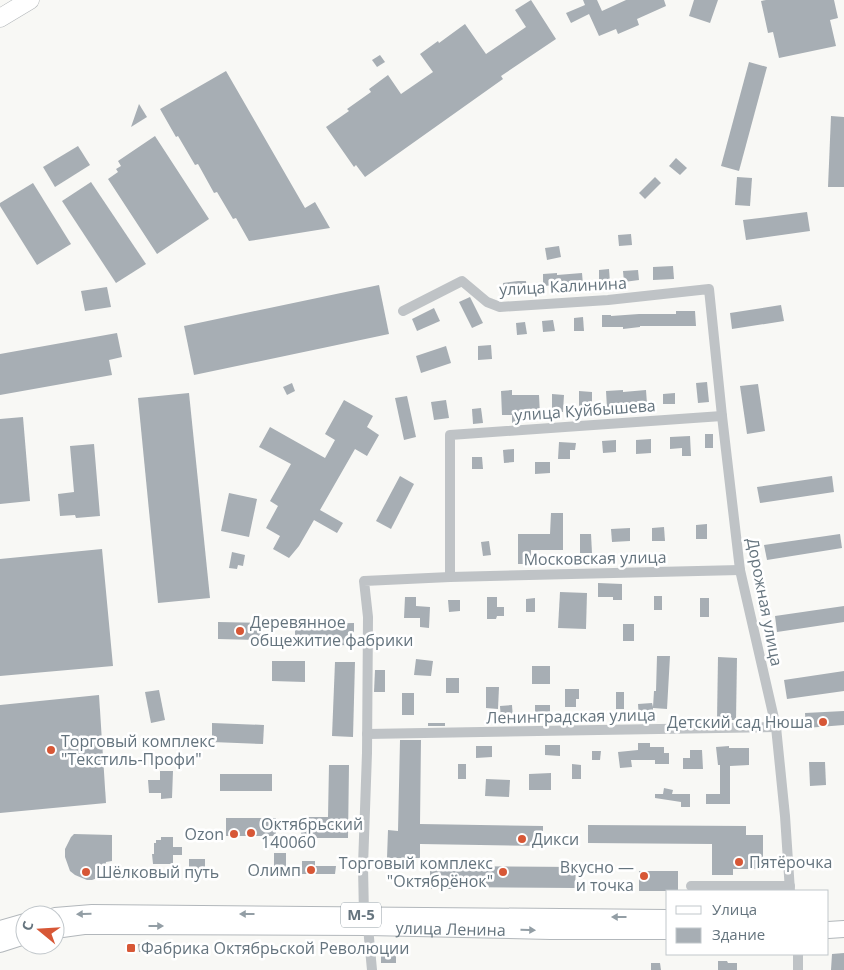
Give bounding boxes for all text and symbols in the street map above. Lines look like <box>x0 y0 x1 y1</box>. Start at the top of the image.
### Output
street label: улица Калинина <box>499 272 627 300</box>
street label: улица Куйбышева <box>514 394 656 426</box>
street label: Дорожная улица <box>742 536 788 668</box>
street label: Московская улица <box>523 546 667 570</box>
place label: Деревянное общежитие фабрики <box>250 611 414 651</box>
marker: Деревянное общежитие фабрики <box>234 625 246 637</box>
street label: Ленинградская улица <box>486 704 656 728</box>
place label: Детский сад Нюша <box>667 711 813 733</box>
marker: Детский сад Нюша <box>817 716 829 728</box>
place label: Торговый комплекс "Текстиль-Профи" <box>61 730 216 770</box>
marker: Торговый комплекс "Текстиль-Профи" <box>45 744 57 756</box>
place label: Октябрьский 140060 <box>261 813 363 853</box>
place label: Ozon <box>185 823 224 845</box>
marker: Октябрьский 140060 <box>245 827 257 839</box>
marker: Ozon <box>228 828 240 840</box>
place label: Дикси <box>532 828 579 850</box>
marker: Дикси <box>516 833 528 845</box>
place label: Пятёрочка <box>749 851 832 873</box>
place label: Торговый комплекс "Октябрёнок" <box>339 852 493 892</box>
place label: Вкусно — и точка <box>560 856 634 896</box>
marker: Пятёрочка <box>733 856 745 868</box>
place label: Олимп <box>248 859 301 881</box>
place label: Шёлковый путь <box>96 861 219 883</box>
marker: Олимп <box>305 864 317 876</box>
marker: Шёлковый путь <box>80 866 92 878</box>
marker: Торговый комплекс "Октябрёнок" <box>497 866 509 878</box>
marker: Вкусно — и точка <box>638 870 650 882</box>
legend <box>666 890 829 955</box>
text: Улица <box>712 899 757 919</box>
road number: М-5 <box>341 902 381 928</box>
north arrow <box>15 905 65 955</box>
one-way arrow <box>76 910 92 918</box>
one-way arrow <box>238 910 254 918</box>
one-way arrow <box>611 913 627 921</box>
street label: улица Ленина <box>395 917 506 941</box>
text: С <box>17 919 38 933</box>
one-way arrow <box>148 922 164 930</box>
text: Здание <box>712 924 765 944</box>
one-way arrow <box>521 926 537 934</box>
place label: Фабрика Октябрьской Революции <box>141 937 409 959</box>
marker: Фабрика Октябрьской Революции <box>125 942 137 954</box>

